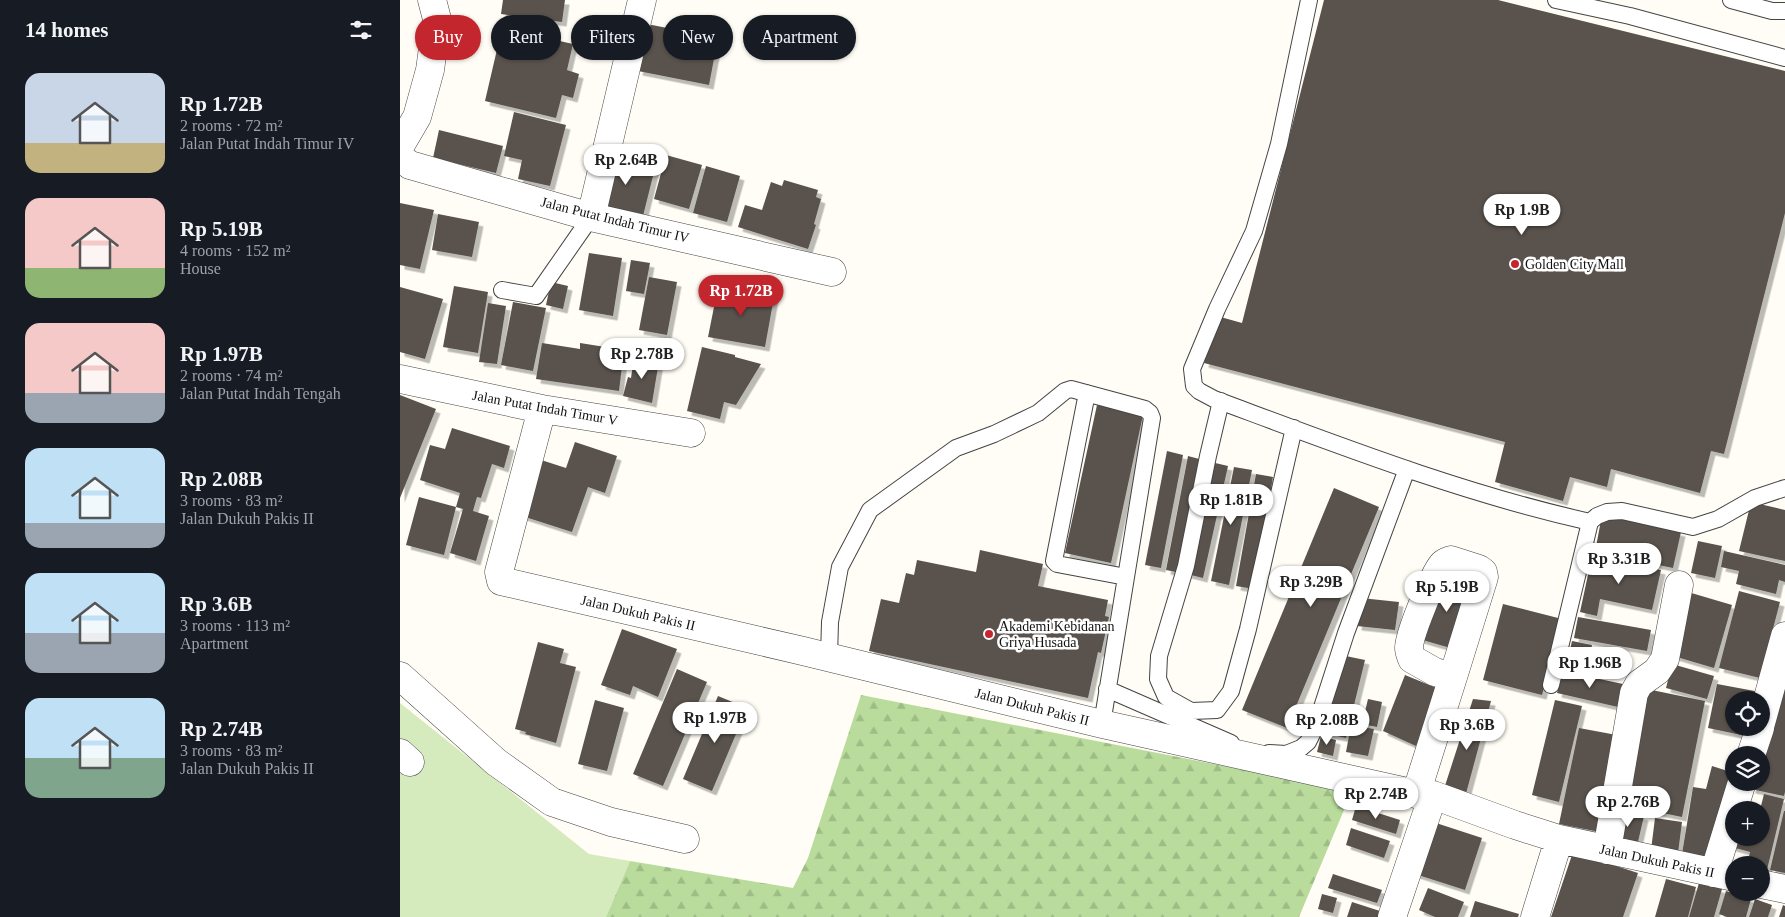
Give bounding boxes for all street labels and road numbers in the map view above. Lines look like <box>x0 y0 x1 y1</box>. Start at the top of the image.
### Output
street label: Jalan Putat Indah Timur IV <box>539 194 691 246</box>
street label: Jalan Putat Indah Timur V <box>471 388 619 428</box>
street label: Jalan Dukuh Pakis II <box>579 593 697 634</box>
street label: Jalan Dukuh Pakis II <box>973 686 1091 729</box>
street label: Jalan Dukuh Pakis II <box>1598 841 1716 881</box>

